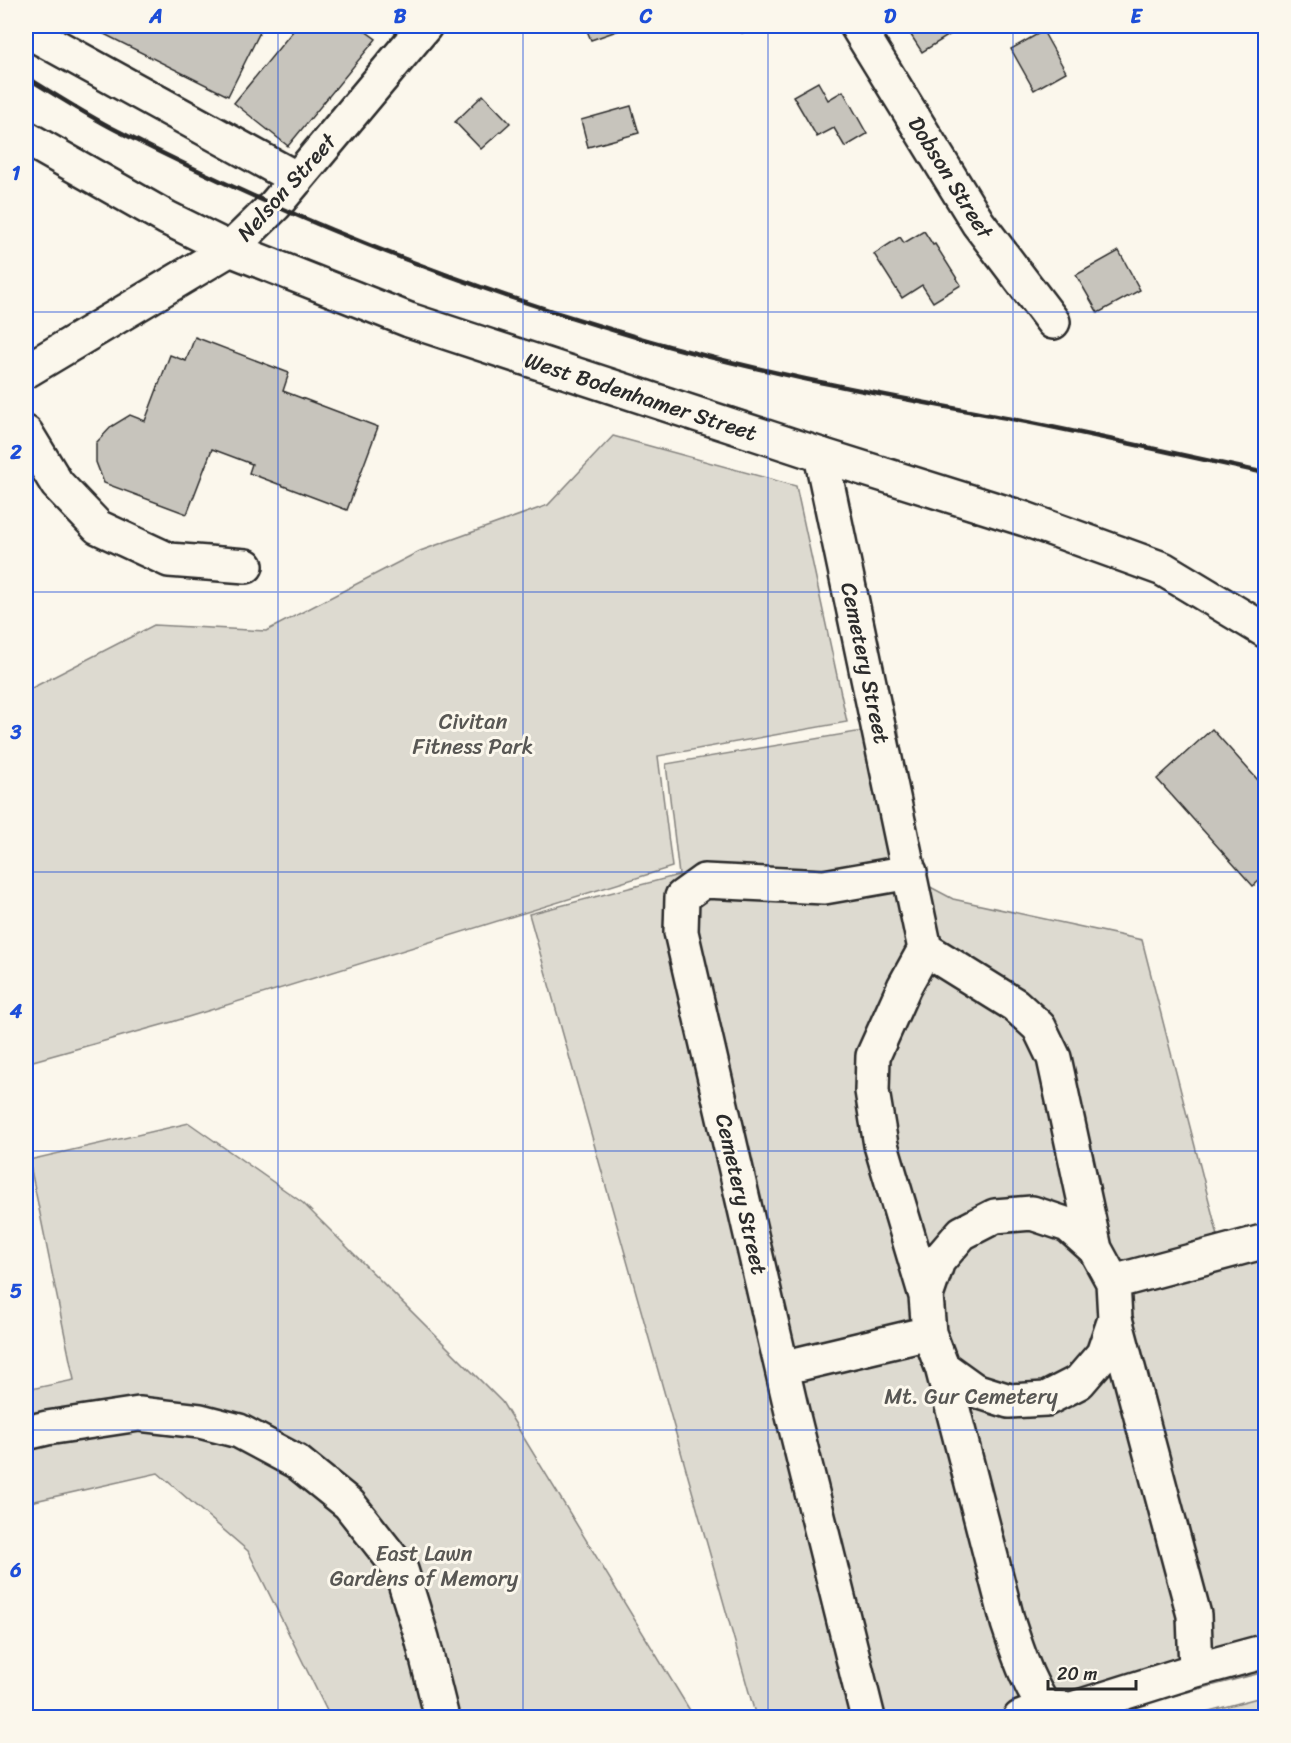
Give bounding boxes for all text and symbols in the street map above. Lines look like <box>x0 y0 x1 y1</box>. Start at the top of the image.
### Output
text: A <box>148 0 163 34</box>
text: B <box>394 0 407 34</box>
text: C <box>639 0 653 34</box>
text: D <box>884 0 897 34</box>
text: E <box>1130 0 1143 34</box>
street label: Dobson Street <box>897 108 1004 247</box>
street label: Nelson Street <box>227 123 347 251</box>
text: 1 <box>12 156 21 191</box>
street label: West Bodenhamer Street <box>519 340 763 453</box>
text: 2 <box>9 435 22 470</box>
street label: Cemetery Street <box>829 579 902 748</box>
park label: Civitan Fitness Park <box>413 702 533 766</box>
text: 3 <box>10 715 22 750</box>
text: 4 <box>9 994 23 1029</box>
street label: Cemetery Street <box>704 1110 779 1279</box>
text: 5 <box>10 1274 22 1309</box>
park label: Mt. Gur Cemetery <box>884 1377 1058 1416</box>
park label: East Lawn Gardens of Memory <box>330 1534 519 1598</box>
text: 6 <box>9 1553 22 1588</box>
scale bar <box>1048 1653 1136 1691</box>
text: 20 m <box>1057 1658 1097 1690</box>

